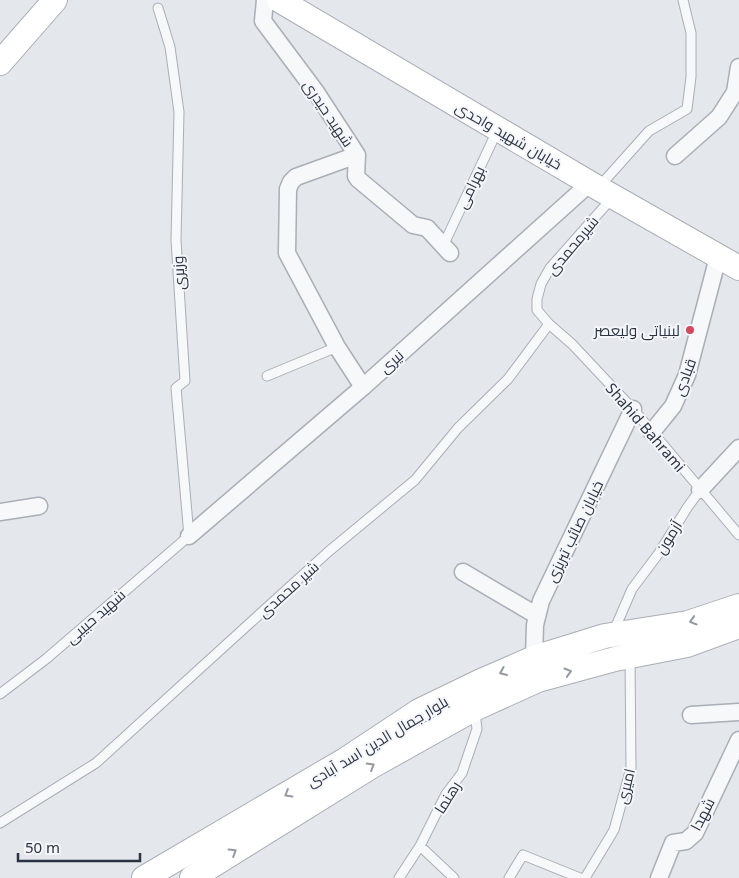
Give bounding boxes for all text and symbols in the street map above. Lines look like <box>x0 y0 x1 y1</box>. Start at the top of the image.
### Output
street label: شهید حیدری <box>298 76 359 151</box>
street label: خیابان شهید واحدی <box>451 96 566 175</box>
street label: بهرامی <box>451 162 490 212</box>
street label: شیرمحمدی <box>541 211 603 279</box>
street label: وزیری <box>167 255 190 291</box>
place label: لبنیاتی ولیعصر <box>593 320 680 341</box>
marker: لبنیاتی ولیعصر <box>684 324 696 336</box>
street label: نیری <box>375 345 408 378</box>
street label: قبادی <box>668 355 701 399</box>
street label: Shahid Bahrami <box>602 378 690 476</box>
street label: خیابان صائب تبریزی <box>541 477 608 586</box>
street label: آزمون <box>650 516 687 558</box>
street label: شیر محمدی <box>253 556 323 622</box>
street label: شهید حبیبی <box>61 584 130 648</box>
one-way arrow <box>689 616 698 626</box>
one-way arrow <box>499 665 508 676</box>
one-way arrow <box>563 667 572 677</box>
street label: بلوار جمال الدین اسد آبادی <box>302 691 452 792</box>
one-way arrow <box>366 763 375 773</box>
street label: امیری <box>611 766 640 806</box>
street label: رهنما <box>429 777 465 817</box>
one-way arrow <box>284 787 293 797</box>
street label: شهدا <box>685 794 720 834</box>
scale bar <box>18 830 140 862</box>
text: 50 m <box>25 837 60 857</box>
one-way arrow <box>228 849 237 858</box>

